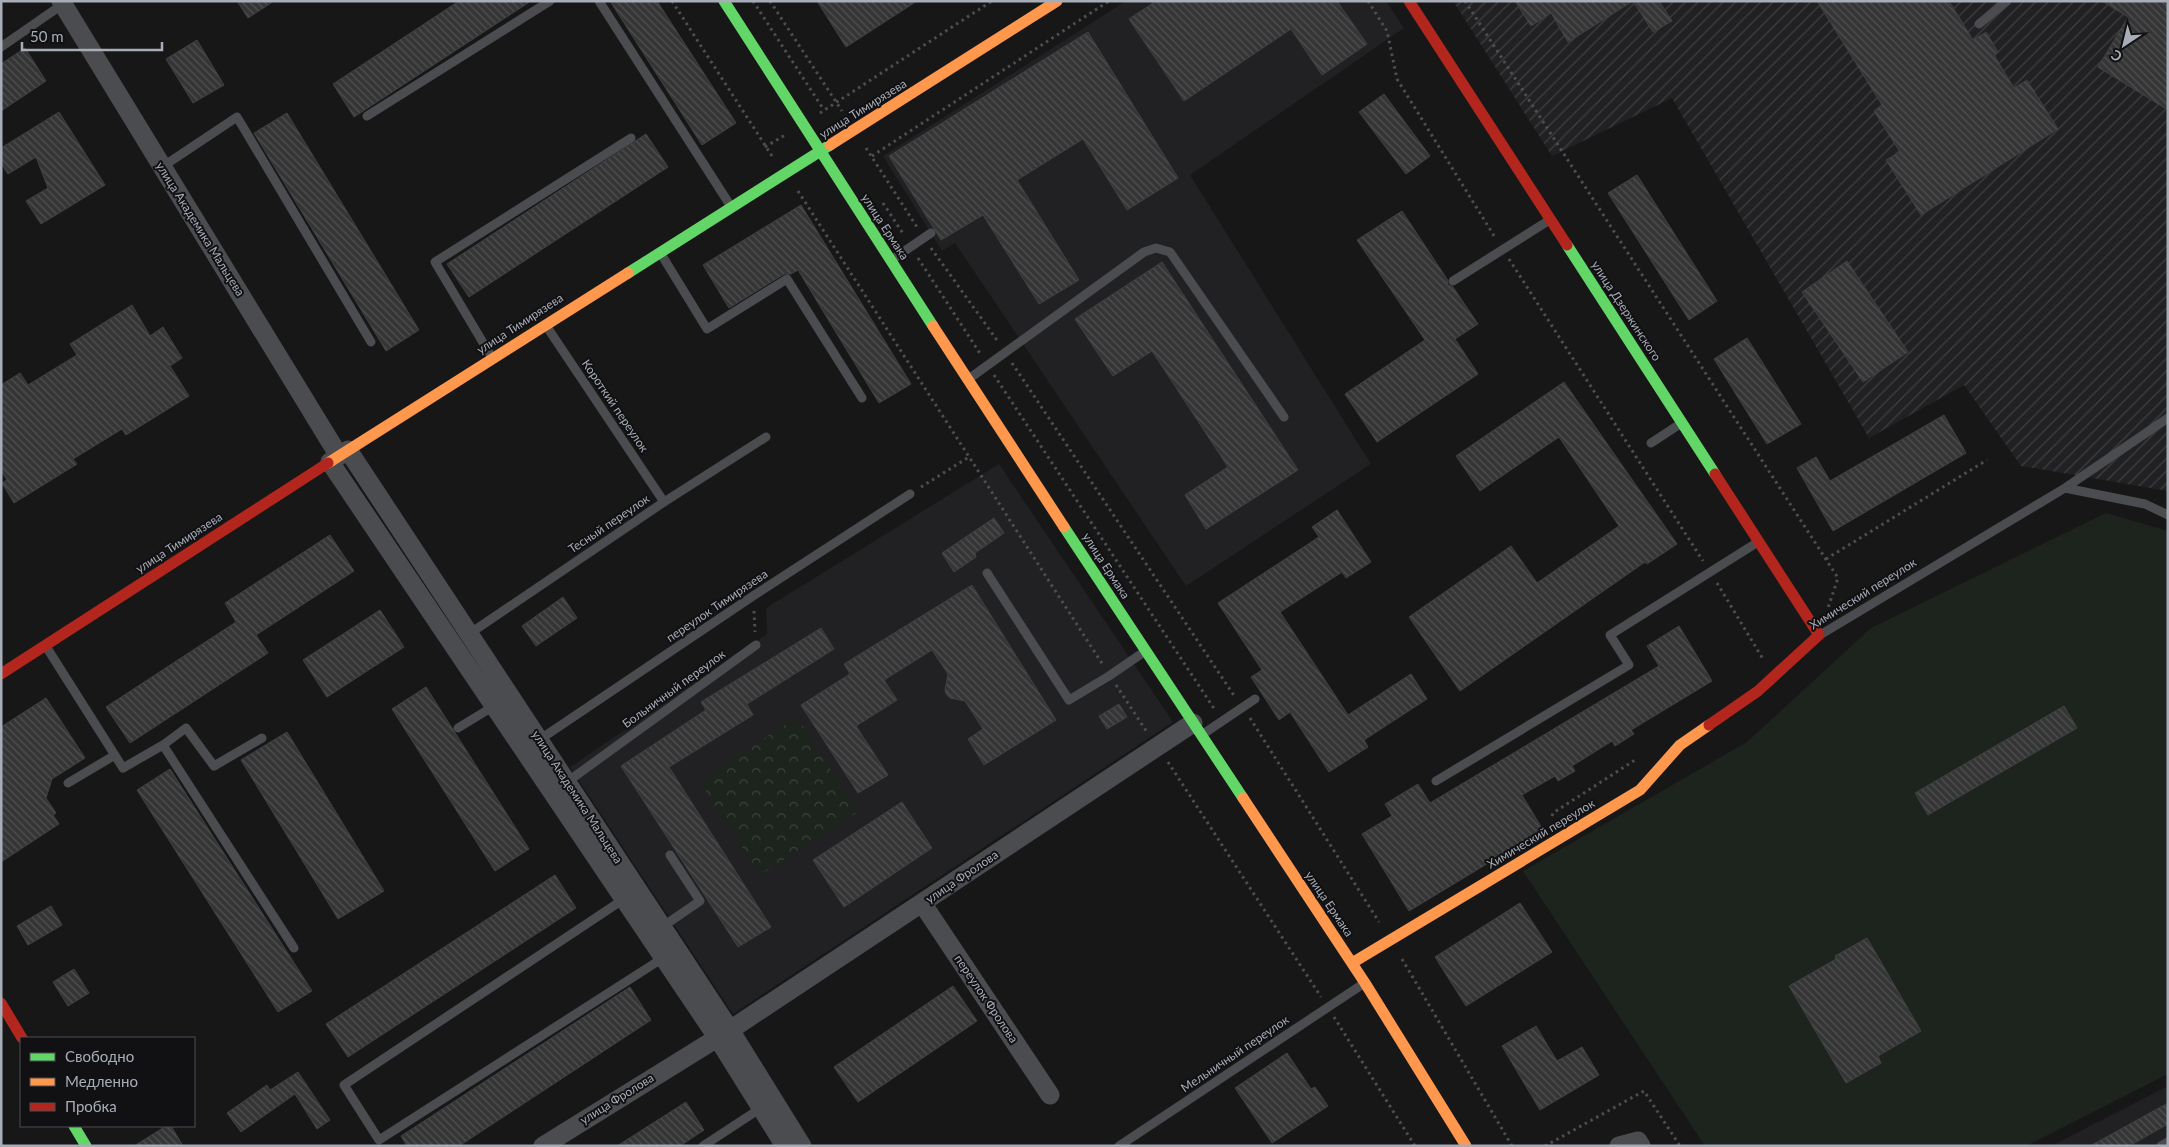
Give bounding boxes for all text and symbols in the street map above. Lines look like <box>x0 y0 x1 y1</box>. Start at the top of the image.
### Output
scale bar <box>22 20 162 52</box>
north arrow <box>2099 20 2149 70</box>
text: 50 m <box>30 27 64 45</box>
text: С <box>2107 46 2125 66</box>
street label: улица Тимирязева <box>816 76 909 141</box>
street label: улица Академика Мальцева <box>153 159 248 299</box>
street label: улица Ермака <box>858 191 912 263</box>
street label: улица Дзержинского <box>1588 258 1665 364</box>
street label: улица Тимирязева <box>474 290 566 357</box>
street label: Короткий переулок <box>579 357 652 456</box>
street label: Тесный переулок <box>565 490 653 556</box>
street label: улица Тимирязева <box>133 509 225 576</box>
street label: улица Ермака <box>1079 530 1133 602</box>
street label: Химический переулок <box>1807 554 1920 633</box>
street label: переулок Тимирязева <box>663 566 770 645</box>
street label: Больничный переулок <box>619 646 729 731</box>
street label: улица Академика Мальцева <box>529 727 626 866</box>
street label: Химический переулок <box>1484 795 1598 872</box>
street label: улица Фролова <box>923 847 1001 906</box>
street label: улица Ермака <box>1302 868 1357 939</box>
street label: переулок Фролова <box>951 952 1021 1046</box>
street label: Мельничный переулок <box>1178 1011 1292 1095</box>
legend <box>20 1037 195 1127</box>
text: Свободно <box>65 1047 134 1065</box>
street label: улица Фролова <box>577 1070 656 1127</box>
text: Медленно <box>65 1072 138 1090</box>
text: Пробка <box>65 1097 117 1115</box>

